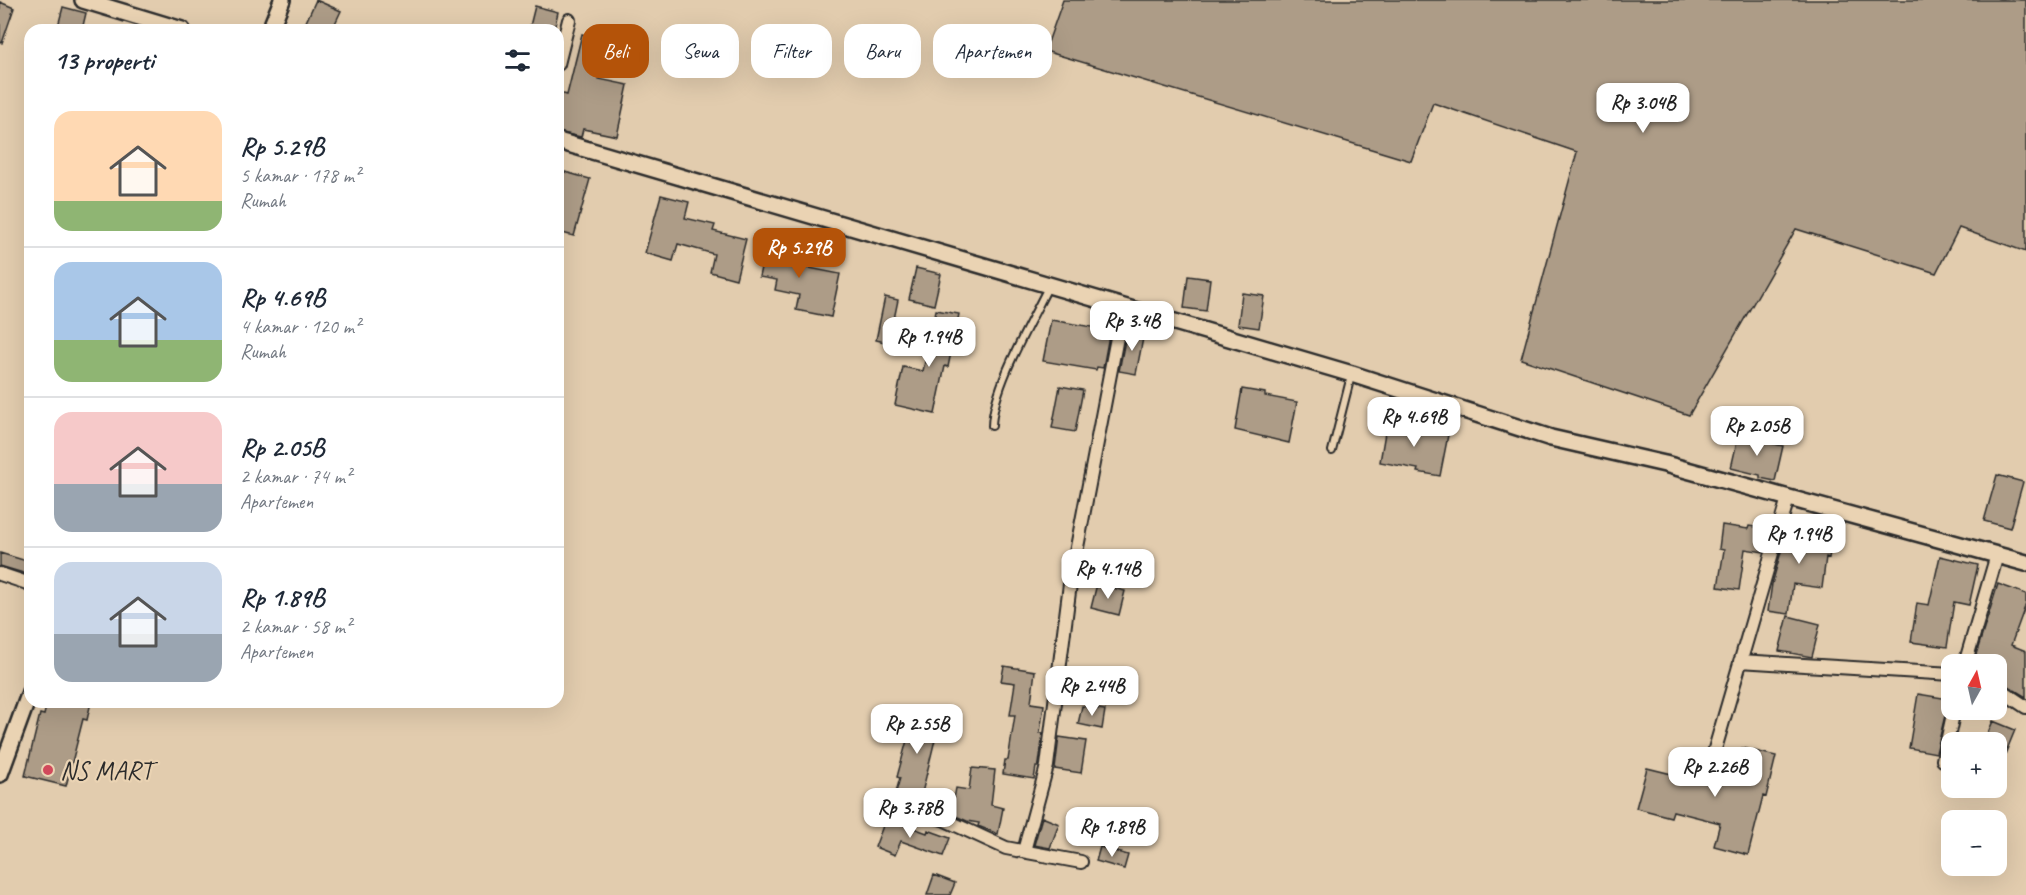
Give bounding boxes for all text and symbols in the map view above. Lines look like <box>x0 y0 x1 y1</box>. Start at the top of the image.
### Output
chip: Beli <box>582 24 649 78</box>
chip: Sewa <box>661 24 739 78</box>
chip: Filter <box>751 24 832 78</box>
chip: Baru <box>844 24 921 78</box>
chip: Apartemen <box>933 24 1052 78</box>
text: 13 properti <box>54 44 154 77</box>
icon: filters <box>501 44 534 77</box>
pin: Rp 3.04B <box>1581 83 1705 134</box>
text: Rp 3.04B <box>1610 90 1676 115</box>
text: Rp 5.29B <box>240 130 324 163</box>
icon: home <box>102 135 174 207</box>
text: 5 kamar · 178 m² <box>240 163 360 188</box>
text: Rumah <box>240 188 286 213</box>
pin: Rp 5.29B <box>737 228 861 279</box>
text: Rp 5.29B <box>767 235 831 260</box>
text: Rp 4.69B <box>240 281 325 314</box>
icon: home <box>102 286 174 358</box>
pin: Rp 3.4B <box>1077 301 1187 352</box>
text: Rp 3.4B <box>1104 308 1160 333</box>
text: 4 kamar · 120 m² <box>240 314 360 339</box>
pin: Rp 1.94B <box>867 317 991 368</box>
text: Rp 1.94B <box>897 324 961 349</box>
text: Rumah <box>240 339 286 364</box>
pin: Rp 4.69B <box>1352 397 1476 448</box>
text: Rp 4.69B <box>1381 404 1447 429</box>
pin: Rp 2.05B <box>1695 406 1819 457</box>
text: Rp 2.05B <box>1725 413 1789 438</box>
text: Rp 2.05B <box>240 431 324 464</box>
icon: home <box>102 436 174 508</box>
text: 2 kamar · 74 m² <box>240 464 351 489</box>
text: Apartemen <box>240 489 313 514</box>
pin: Rp 1.94B <box>1737 514 1861 565</box>
text: Rp 1.94B <box>1767 521 1831 546</box>
pin: Rp 4.14B <box>1046 549 1170 600</box>
text: Rp 4.14B <box>1075 556 1141 581</box>
text: Rp 1.89B <box>240 581 324 614</box>
icon: home <box>102 586 174 658</box>
text: 2 kamar · 58 m² <box>240 614 351 639</box>
text: Apartemen <box>240 639 313 664</box>
north arrow <box>1941 654 2007 720</box>
map controls <box>1941 654 2007 876</box>
pin: Rp 2.44B <box>1030 666 1154 717</box>
text: Rp 2.44B <box>1059 673 1125 698</box>
pin: Rp 2.55B <box>855 704 979 755</box>
text: Rp 2.55B <box>885 711 949 736</box>
button: + <box>1941 732 2007 798</box>
pin: Rp 2.26B <box>1653 747 1777 798</box>
place label: NS MART <box>60 754 158 787</box>
text: Rp 2.26B <box>1682 754 1748 779</box>
marker: NS MART <box>41 763 55 777</box>
pin: Rp 3.78B <box>848 788 972 839</box>
text: Rp 3.78B <box>877 795 943 820</box>
pin: Rp 1.89B <box>1050 807 1174 858</box>
button: − <box>1941 810 2007 876</box>
text: Rp 1.89B <box>1080 814 1144 839</box>

